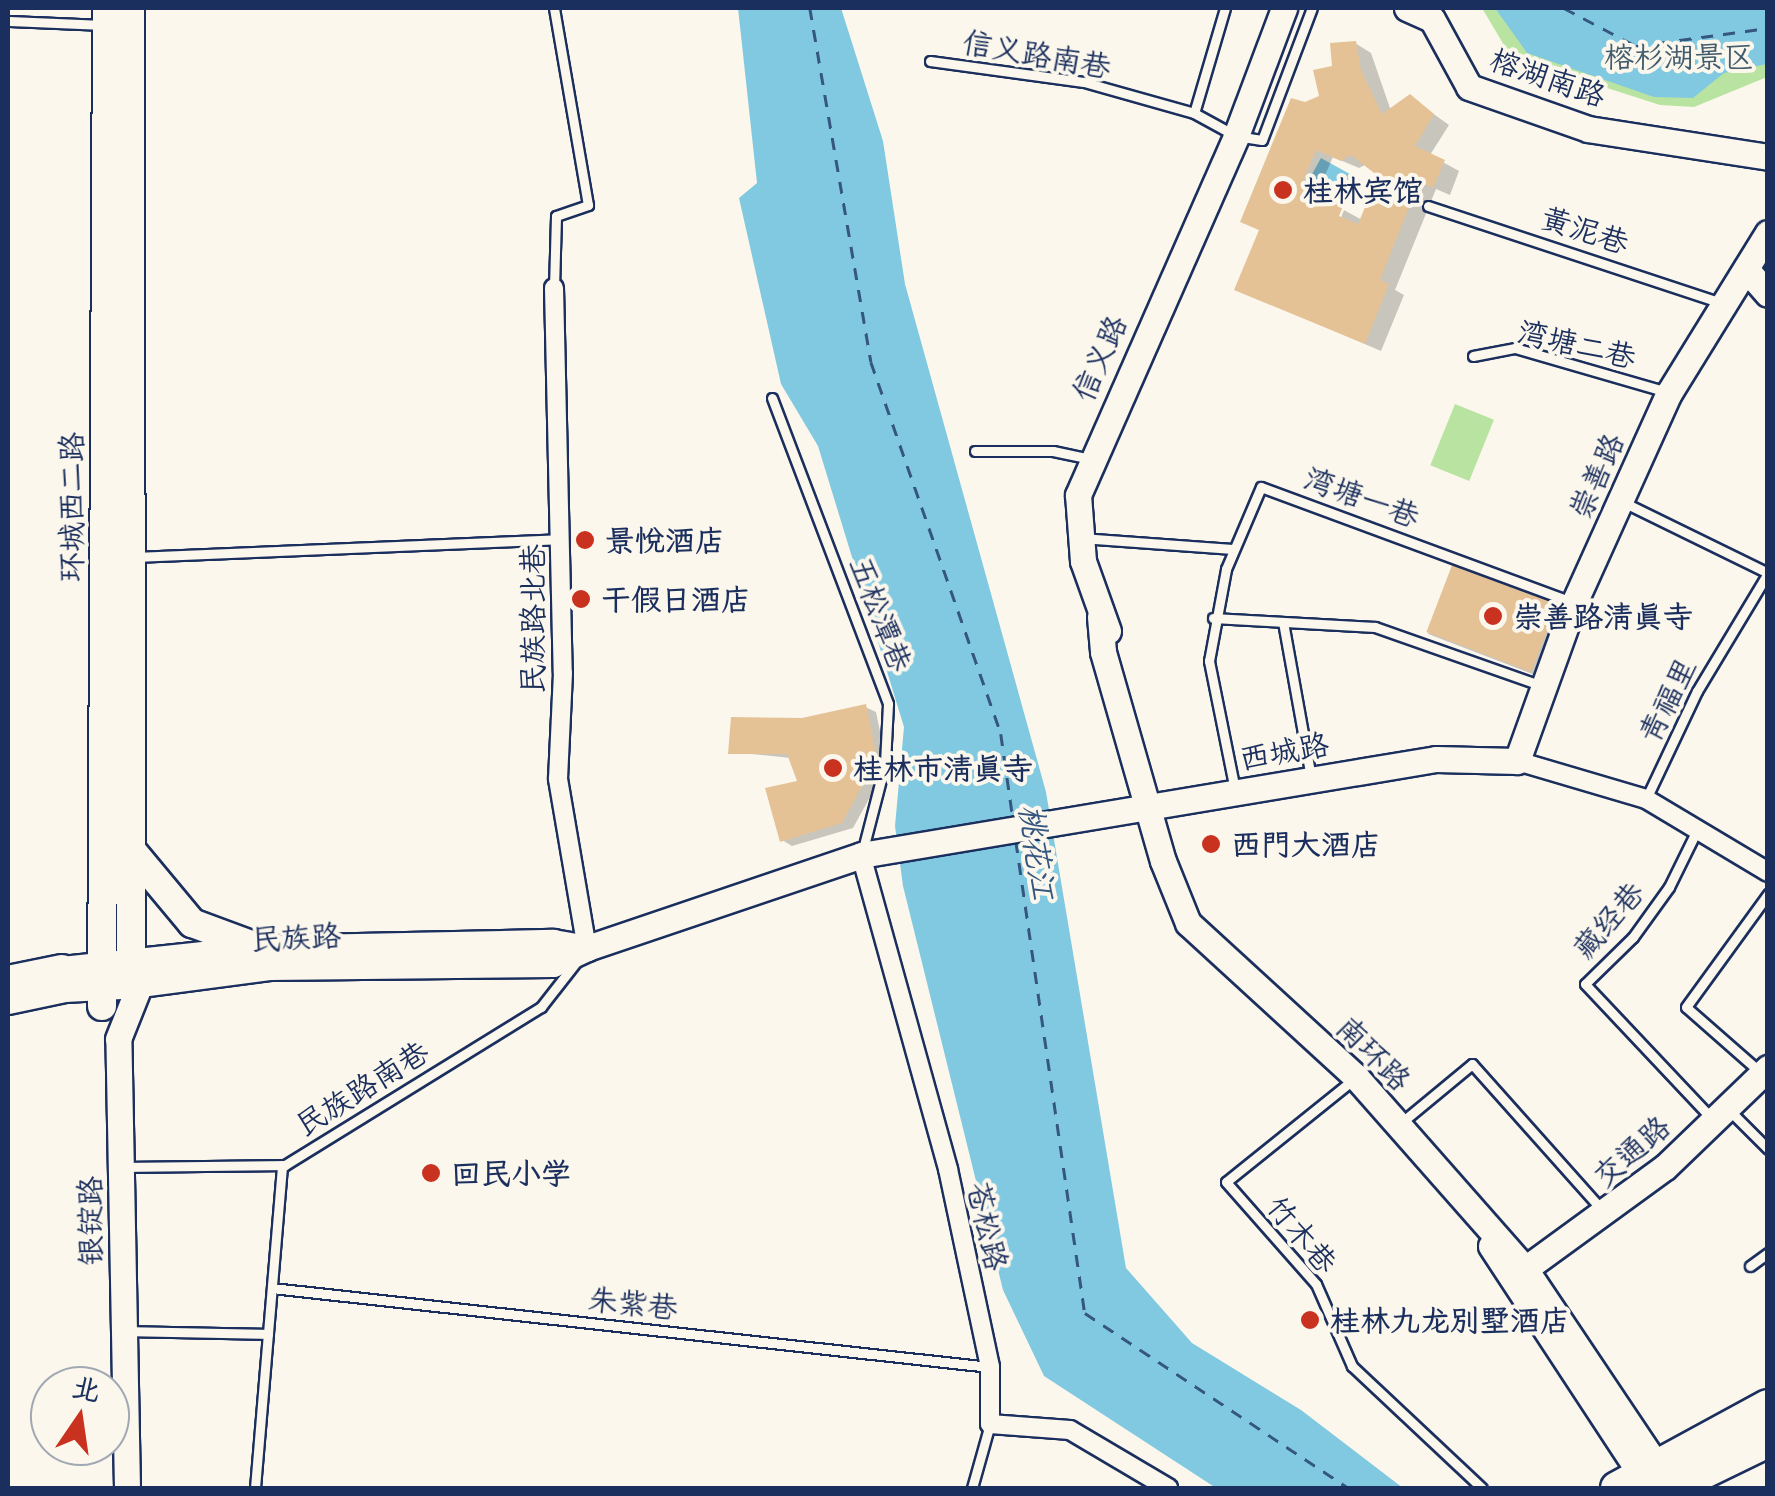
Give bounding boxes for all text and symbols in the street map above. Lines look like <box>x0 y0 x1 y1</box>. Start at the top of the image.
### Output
street label: 信义路南巷 <box>960 23 1114 85</box>
park label: 榕杉湖景区 <box>1604 38 1754 74</box>
street label: 榕湖南路 <box>1485 40 1611 114</box>
place label: 桂林宾馆 <box>1303 172 1423 208</box>
marker: 桂林宾馆 <box>1272 179 1294 201</box>
street label: 黄泥巷 <box>1537 199 1633 261</box>
street label: 信义路 <box>1064 310 1134 406</box>
street label: 湾塘二巷 <box>1514 313 1640 375</box>
street label: 崇善路 <box>1561 428 1631 524</box>
street label: 环城西二路 <box>53 432 89 582</box>
street label: 湾塘一巷 <box>1299 460 1425 534</box>
place label: 景悅酒店 <box>605 522 725 558</box>
marker: 景悅酒店 <box>574 529 596 551</box>
street label: 民族路北巷 <box>514 544 550 694</box>
street label: 五松潭巷 <box>843 552 919 676</box>
place label: 干假日酒店 <box>601 581 751 617</box>
marker: 干假日酒店 <box>570 588 592 610</box>
place label: 崇善路清真寺 <box>1513 598 1693 634</box>
marker: 崇善路清真寺 <box>1482 605 1504 627</box>
street label: 青福里 <box>1631 652 1703 748</box>
street label: 西城路 <box>1237 725 1331 777</box>
place label: 桂林市清真寺 <box>853 750 1033 786</box>
marker: 桂林市清真寺 <box>822 757 844 779</box>
water label: 桃花江 <box>1011 802 1063 902</box>
place label: 西門大酒店 <box>1231 826 1381 862</box>
marker: 西門大酒店 <box>1200 833 1222 855</box>
street label: 藏经巷 <box>1565 874 1651 966</box>
street label: 民族路 <box>250 917 342 957</box>
street label: 南环路 <box>1329 1008 1419 1098</box>
street label: 民族路南巷 <box>289 1033 435 1143</box>
street label: 交通路 <box>1585 1108 1677 1194</box>
place label: 回民小学 <box>451 1155 571 1191</box>
marker: 回民小学 <box>420 1162 442 1184</box>
street label: 银锭路 <box>71 1176 109 1266</box>
street label: 苍松路 <box>960 1178 1016 1274</box>
street label: 竹木巷 <box>1259 1188 1345 1280</box>
street label: 朱紫巷 <box>586 1280 680 1326</box>
place label: 桂林九龙别墅酒店 <box>1330 1302 1570 1338</box>
marker: 桂林九龙别墅酒店 <box>1299 1309 1321 1331</box>
north arrow <box>30 1366 130 1466</box>
text: 北 <box>68 1367 104 1410</box>

